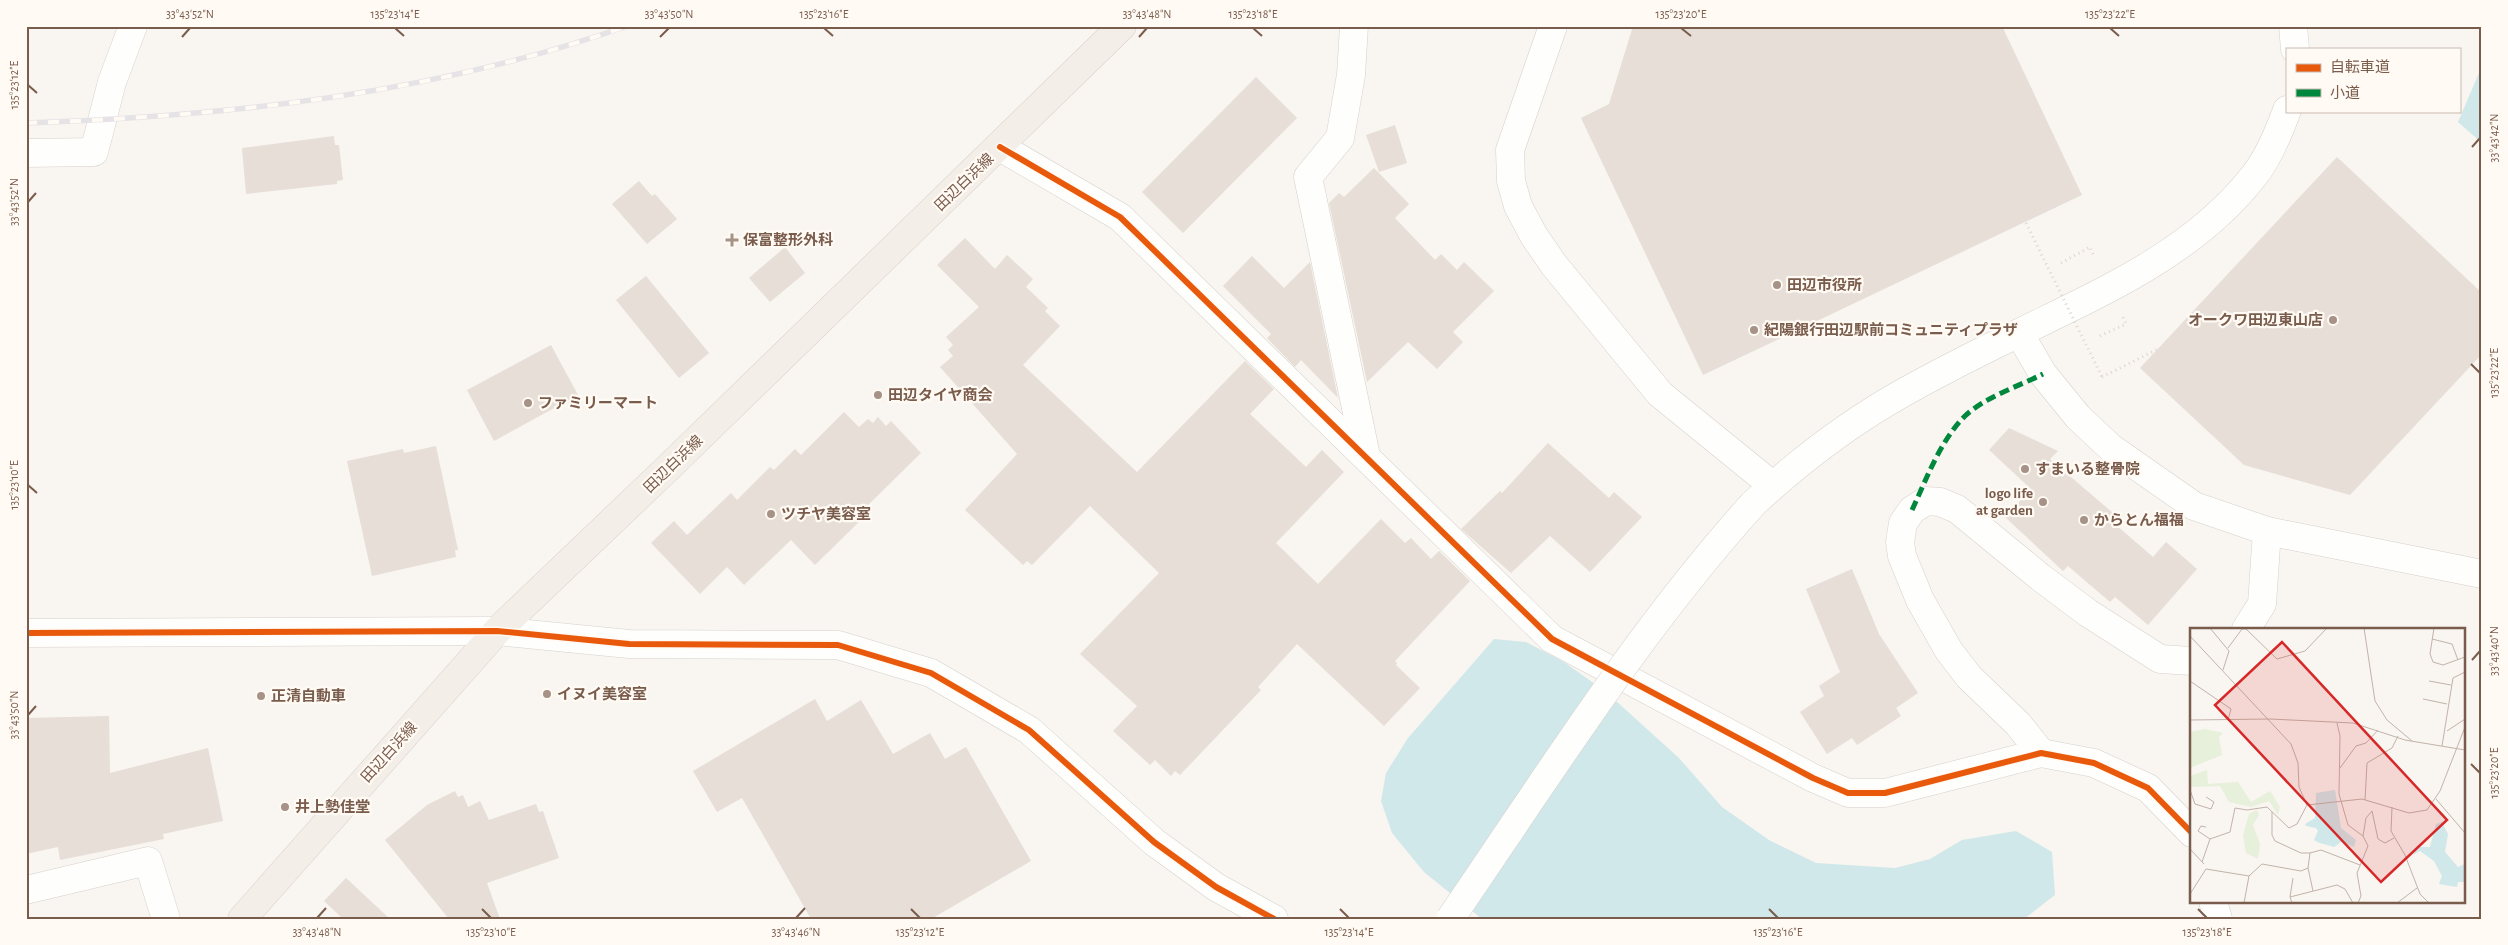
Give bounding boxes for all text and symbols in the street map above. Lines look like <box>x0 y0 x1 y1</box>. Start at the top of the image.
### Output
text: 33°43'52"N <box>166 8 214 20</box>
text: 135°23'14"E <box>370 8 420 20</box>
text: 33°43'50"N <box>644 8 694 20</box>
text: 135°23'16"E <box>800 8 849 20</box>
text: 33°43'48"N <box>1122 8 1172 20</box>
text: 135°23'18"E <box>1229 8 1278 20</box>
text: 135°23'20"E <box>1656 8 1707 20</box>
text: 135°23'22"E <box>2085 8 2135 20</box>
legend <box>2286 48 2460 112</box>
text: 自転車道 <box>2330 59 2390 75</box>
text: 135°23'12"E <box>8 60 20 109</box>
text: 小道 <box>2330 85 2360 101</box>
text: 33°43'42"N <box>2488 114 2500 162</box>
street label: 田辺白浜線 <box>931 150 997 214</box>
text: 33°43'52"N <box>8 178 20 226</box>
place label: 保富整形外科 <box>743 231 833 248</box>
marker: 保富整形外科 <box>725 233 739 247</box>
place label: 田辺市役所 <box>1787 277 1862 293</box>
marker: 田辺市役所 <box>1771 279 1783 291</box>
place label: オークワ田辺東山店 <box>2188 312 2323 328</box>
marker: オークワ田辺東山店 <box>2327 314 2339 326</box>
place label: 紀陽銀行田辺駅前コミュニティプラザ <box>1764 321 2018 338</box>
marker: 紀陽銀行田辺駅前コミュニティプラザ <box>1748 324 1760 336</box>
text: 135°23'22"E <box>2488 348 2500 398</box>
place label: 田辺タイヤ商会 <box>888 387 993 403</box>
marker: 田辺タイヤ商会 <box>872 389 884 401</box>
place label: ファミリーマート <box>538 396 658 411</box>
marker: ファミリーマート <box>522 397 534 409</box>
street label: 田辺白浜線 <box>640 432 706 496</box>
text: 135°23'10"E <box>8 460 20 510</box>
place label: すまいる整骨院 <box>2035 461 2140 477</box>
marker: すまいる整骨院 <box>2019 463 2031 475</box>
place label: logo life at garden <box>1976 486 2033 518</box>
marker: logo life at garden <box>2037 496 2049 508</box>
place label: ツチヤ美容室 <box>781 506 871 522</box>
marker: ツチヤ美容室 <box>765 508 777 520</box>
place label: からとん福福 <box>2094 512 2184 528</box>
marker: からとん福福 <box>2078 514 2090 526</box>
text: 33°43'40"N <box>2488 626 2500 676</box>
inset map <box>2190 628 2466 902</box>
place label: イヌイ美容室 <box>557 686 647 702</box>
place label: 正清自動車 <box>271 688 346 704</box>
marker: イヌイ美容室 <box>541 688 553 700</box>
text: 33°43'50"N <box>8 690 20 740</box>
marker: 正清自動車 <box>255 690 267 702</box>
street label: 田辺白浜線 <box>358 719 420 785</box>
text: 135°23'20"E <box>2488 747 2500 798</box>
place label: 井上勢佳堂 <box>295 798 370 815</box>
marker: 井上勢佳堂 <box>279 801 291 813</box>
text: 33°43'48"N <box>292 926 342 938</box>
text: 135°23'10"E <box>466 926 516 938</box>
text: 33°43'46"N <box>771 926 821 938</box>
text: 135°23'12"E <box>896 926 945 938</box>
text: 135°23'14"E <box>1324 926 1374 938</box>
text: 135°23'16"E <box>1754 926 1803 938</box>
text: 135°23'18"E <box>2183 926 2232 938</box>

